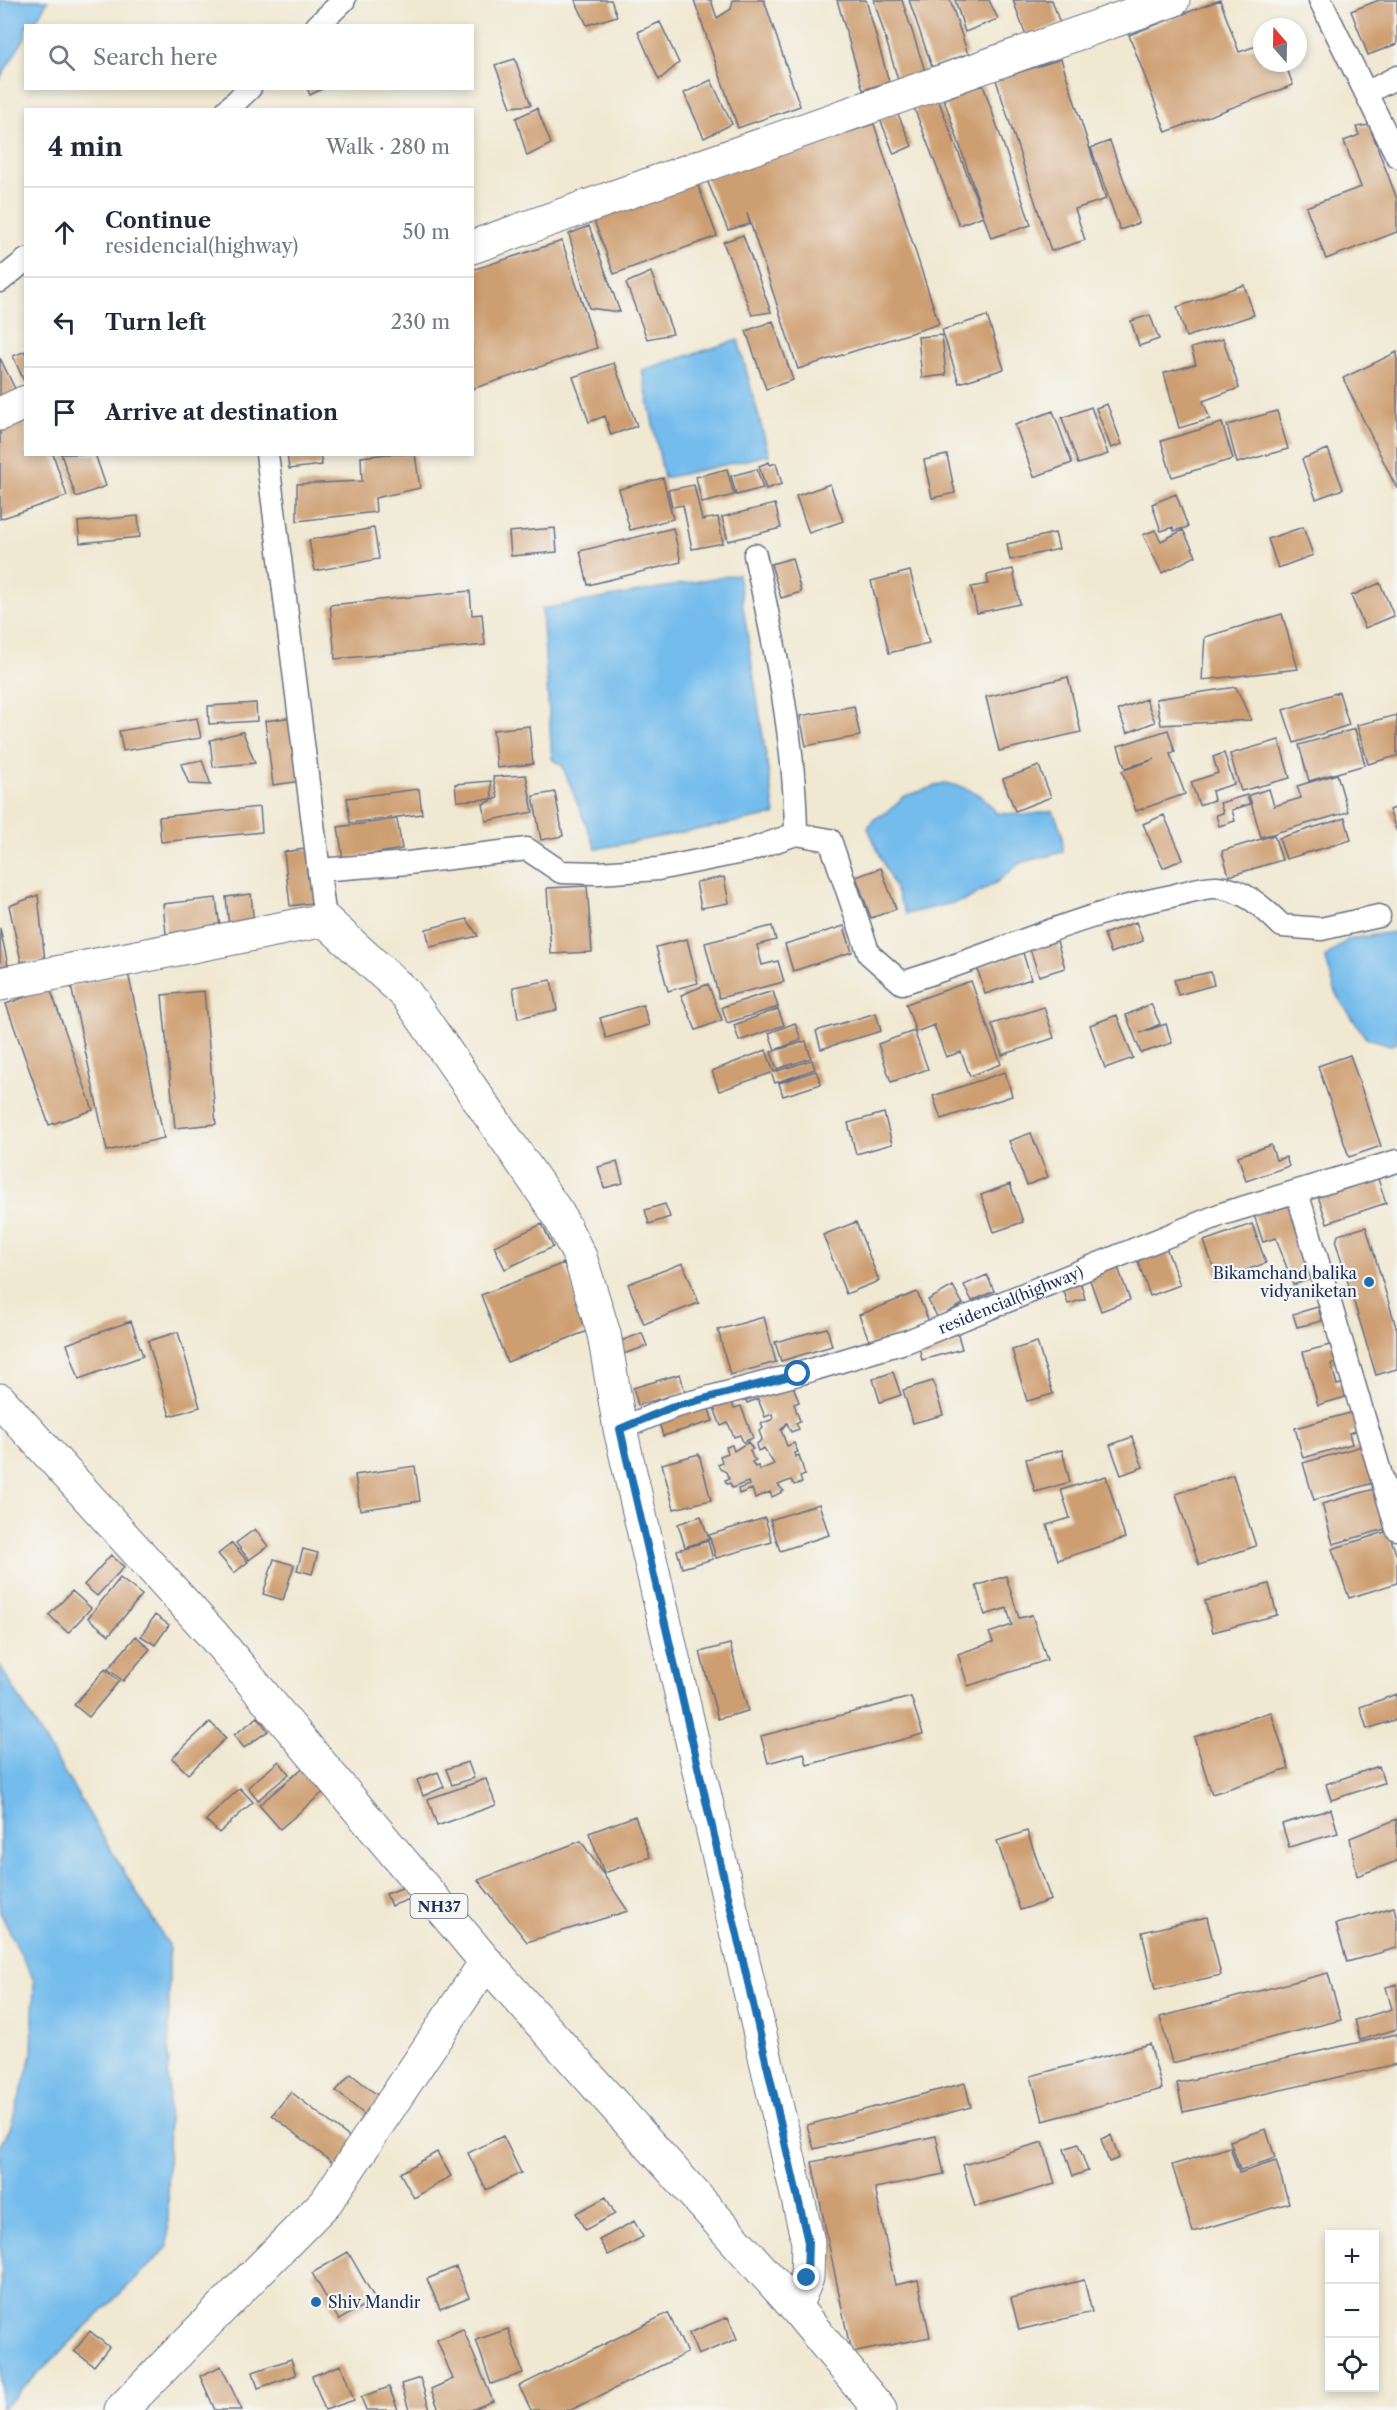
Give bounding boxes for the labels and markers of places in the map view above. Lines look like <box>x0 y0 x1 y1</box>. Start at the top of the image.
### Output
place label: Bikamchand balika vidyaniketan <box>1213 1263 1358 1301</box>
marker: Bikamchand balika vidyaniketan <box>1362 1275 1376 1289</box>
place label: Shiv Mandir <box>328 2292 421 2312</box>
marker: Shiv Mandir <box>309 2295 323 2309</box>

